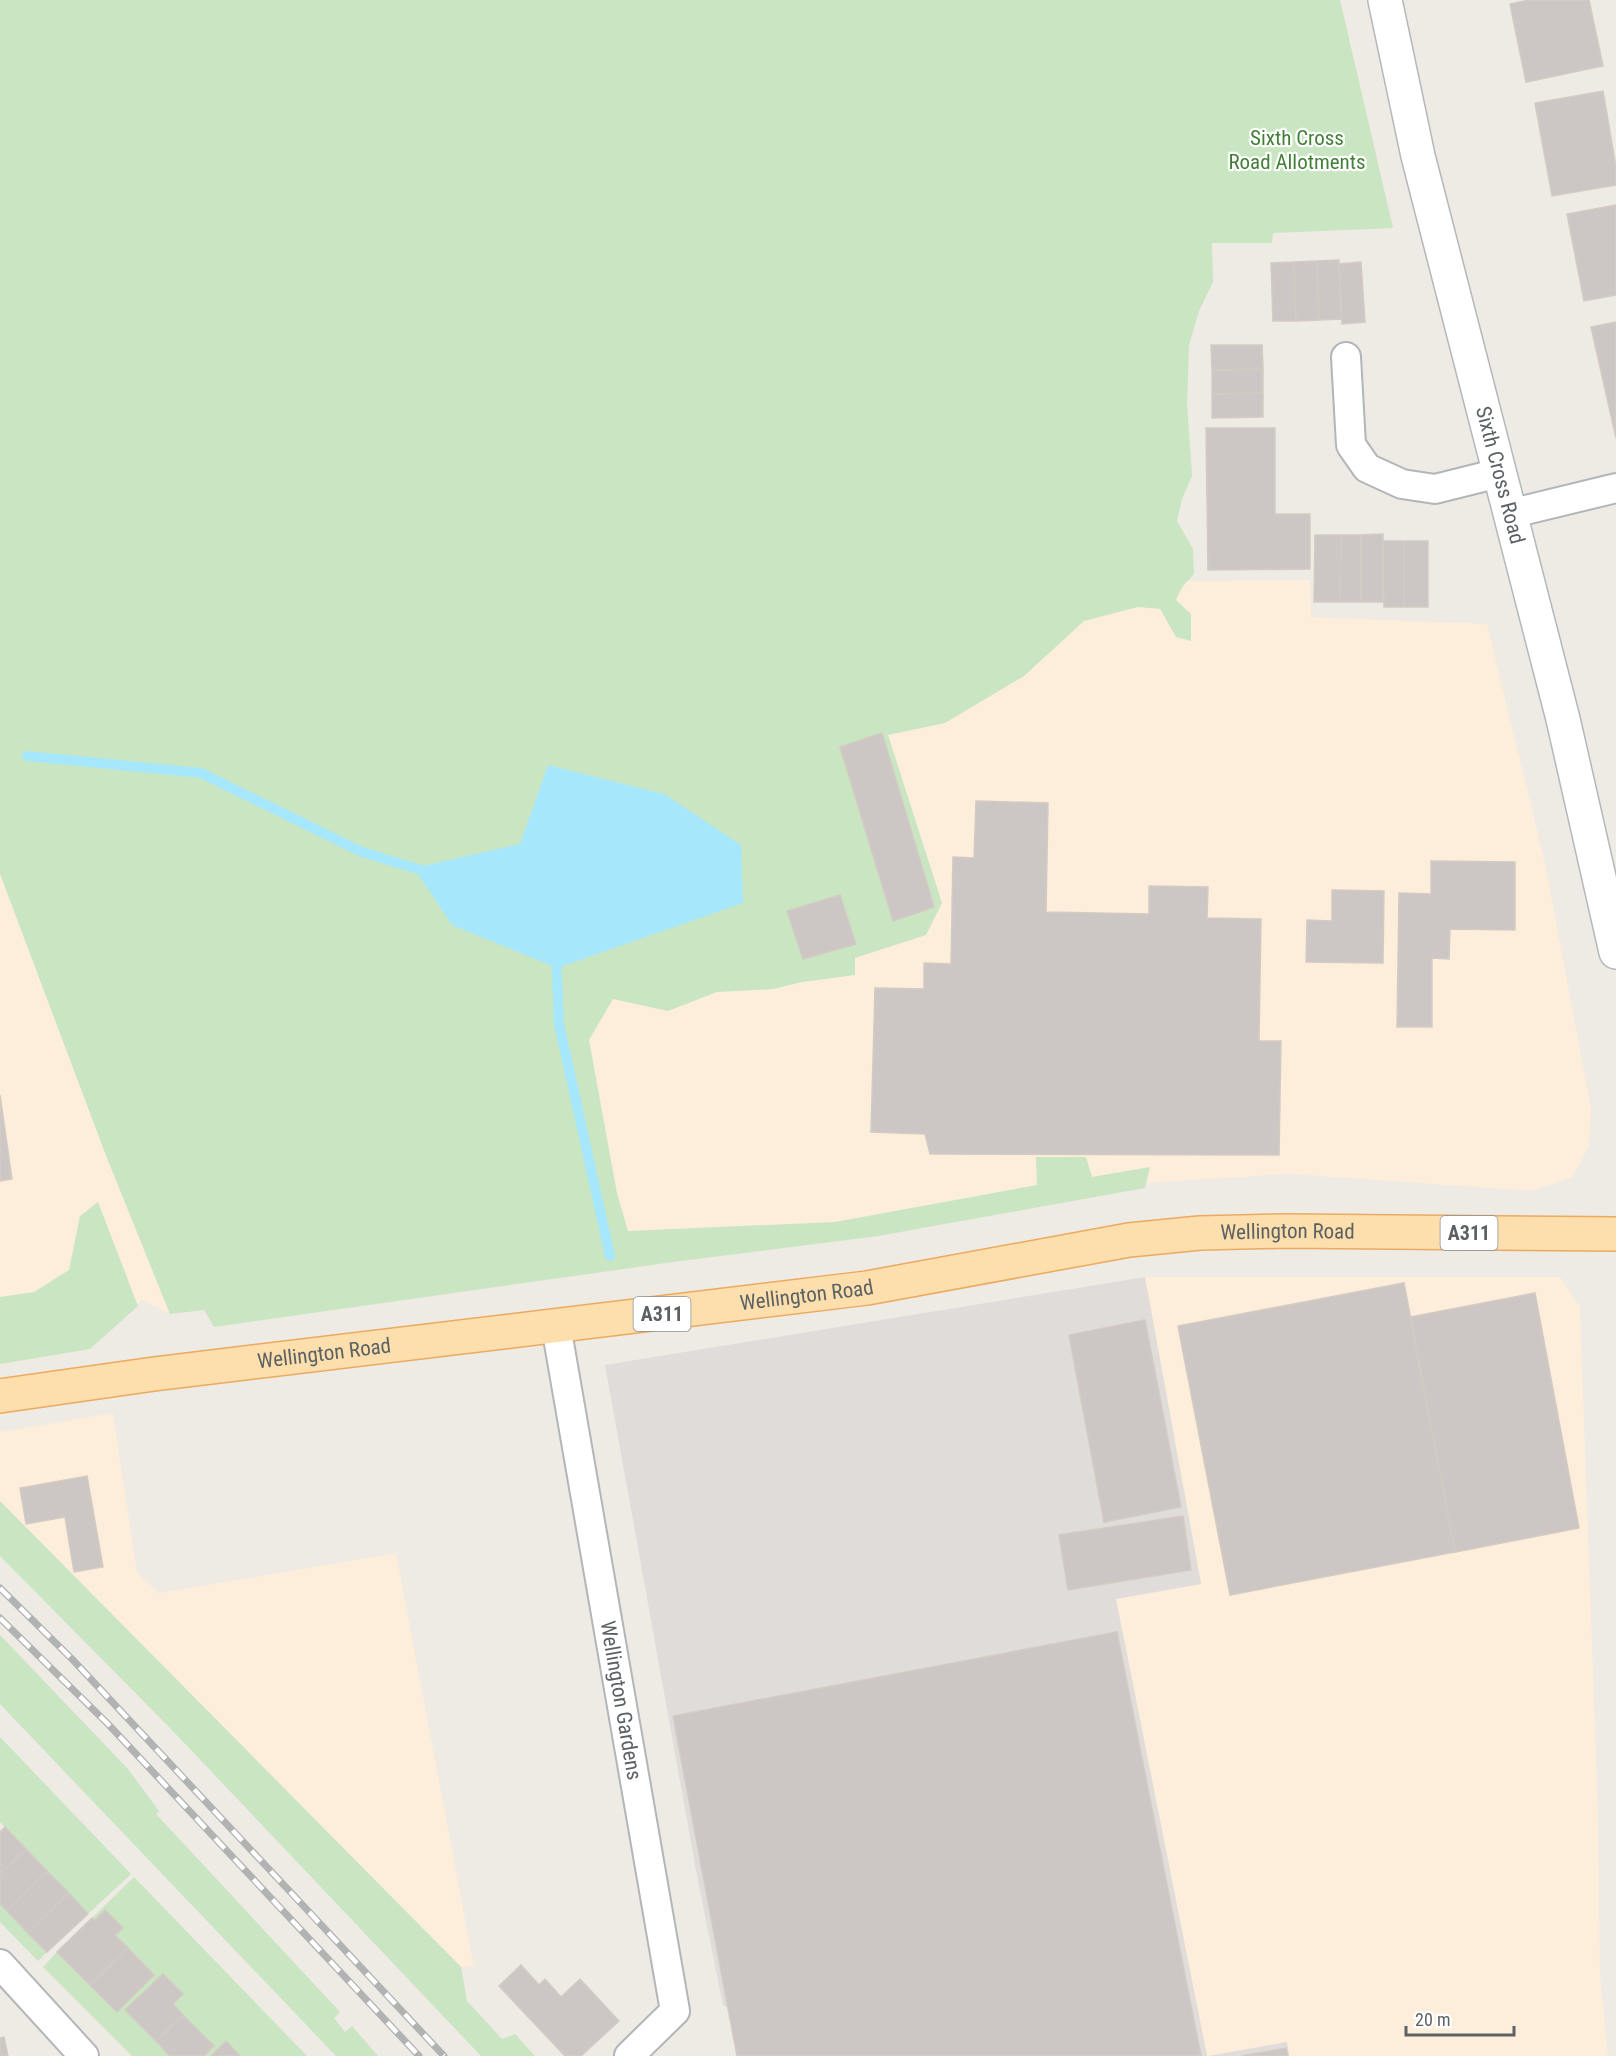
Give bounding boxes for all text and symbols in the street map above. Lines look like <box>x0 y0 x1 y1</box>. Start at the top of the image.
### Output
park label: Sixth Cross Road Allotments <box>1228 126 1366 174</box>
street label: Sixth Cross Road <box>1471 404 1529 546</box>
road number: A311 <box>1440 1216 1498 1250</box>
street label: Wellington Road <box>1220 1219 1355 1245</box>
street label: Wellington Road <box>739 1275 875 1315</box>
road number: A311 <box>634 1297 690 1331</box>
street label: Wellington Road <box>256 1334 392 1373</box>
street label: Wellington Gardens <box>595 1619 647 1782</box>
scale bar <box>1406 1999 1514 2037</box>
text: 20 m <box>1415 2009 1450 2030</box>

